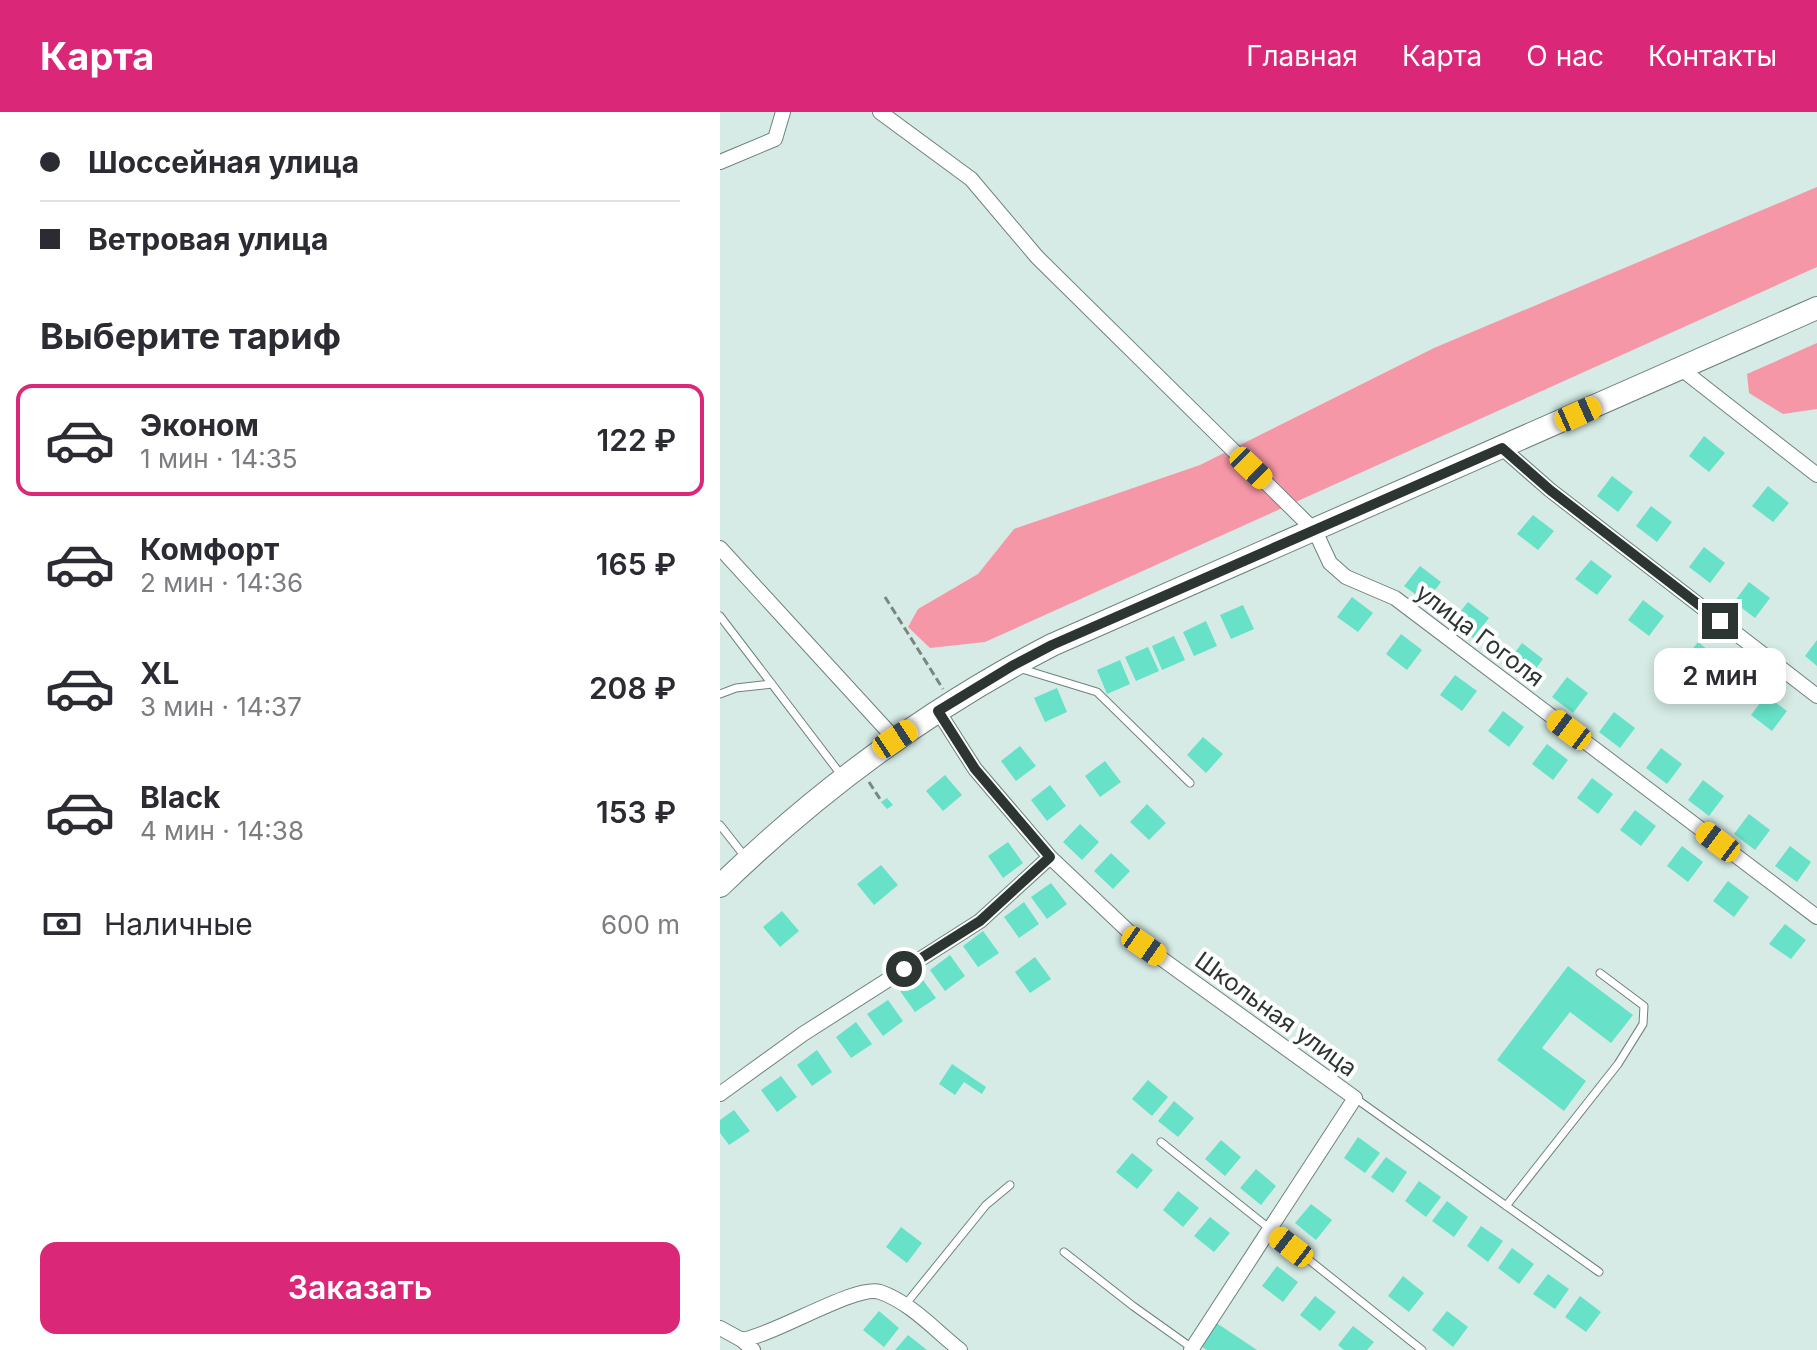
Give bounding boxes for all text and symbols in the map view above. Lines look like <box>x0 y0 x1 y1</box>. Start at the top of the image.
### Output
text: Карта <box>40 33 154 79</box>
text: Главная <box>1246 39 1358 73</box>
text: Карта <box>1402 39 1482 73</box>
text: О нас <box>1526 39 1604 73</box>
text: Контакты <box>1648 39 1777 73</box>
text: Шоссейная улица <box>88 144 359 180</box>
text: Ветровая улица <box>88 221 328 257</box>
text: Выберите тариф <box>40 314 341 358</box>
car <box>1551 393 1605 435</box>
icon: car <box>44 404 116 476</box>
text: Эконом <box>140 407 259 443</box>
text: 122 ₽ <box>597 422 676 458</box>
text: 1 мин · 14:35 <box>140 443 298 474</box>
car <box>1225 443 1277 493</box>
icon: car <box>44 528 116 600</box>
text: Комфорт <box>140 531 279 567</box>
text: 165 ₽ <box>596 546 676 582</box>
text: 2 мин · 14:36 <box>140 567 303 598</box>
street label: улица Гоголя <box>1410 577 1550 693</box>
route end <box>1702 603 1738 639</box>
callout: 2 мин <box>1654 649 1786 705</box>
icon: car <box>44 652 116 724</box>
text: XL <box>140 655 179 691</box>
text: 2 мин <box>1682 660 1758 691</box>
text: 208 ₽ <box>589 670 676 706</box>
text: 3 мин · 14:37 <box>140 691 302 722</box>
car <box>1543 706 1595 754</box>
car <box>868 716 922 762</box>
icon: car <box>44 776 116 848</box>
text: Black <box>140 779 220 815</box>
text: 153 ₽ <box>596 794 676 830</box>
text: 4 мин · 14:38 <box>140 815 304 846</box>
car <box>1692 818 1744 866</box>
icon: cash <box>40 902 84 946</box>
text: Наличные <box>104 906 253 942</box>
text: 600 m <box>601 909 680 940</box>
car <box>1117 922 1171 970</box>
street label: Школьная улица <box>1189 946 1363 1082</box>
route start <box>886 951 922 987</box>
car <box>1265 1223 1317 1271</box>
button: Заказать <box>40 1242 680 1334</box>

